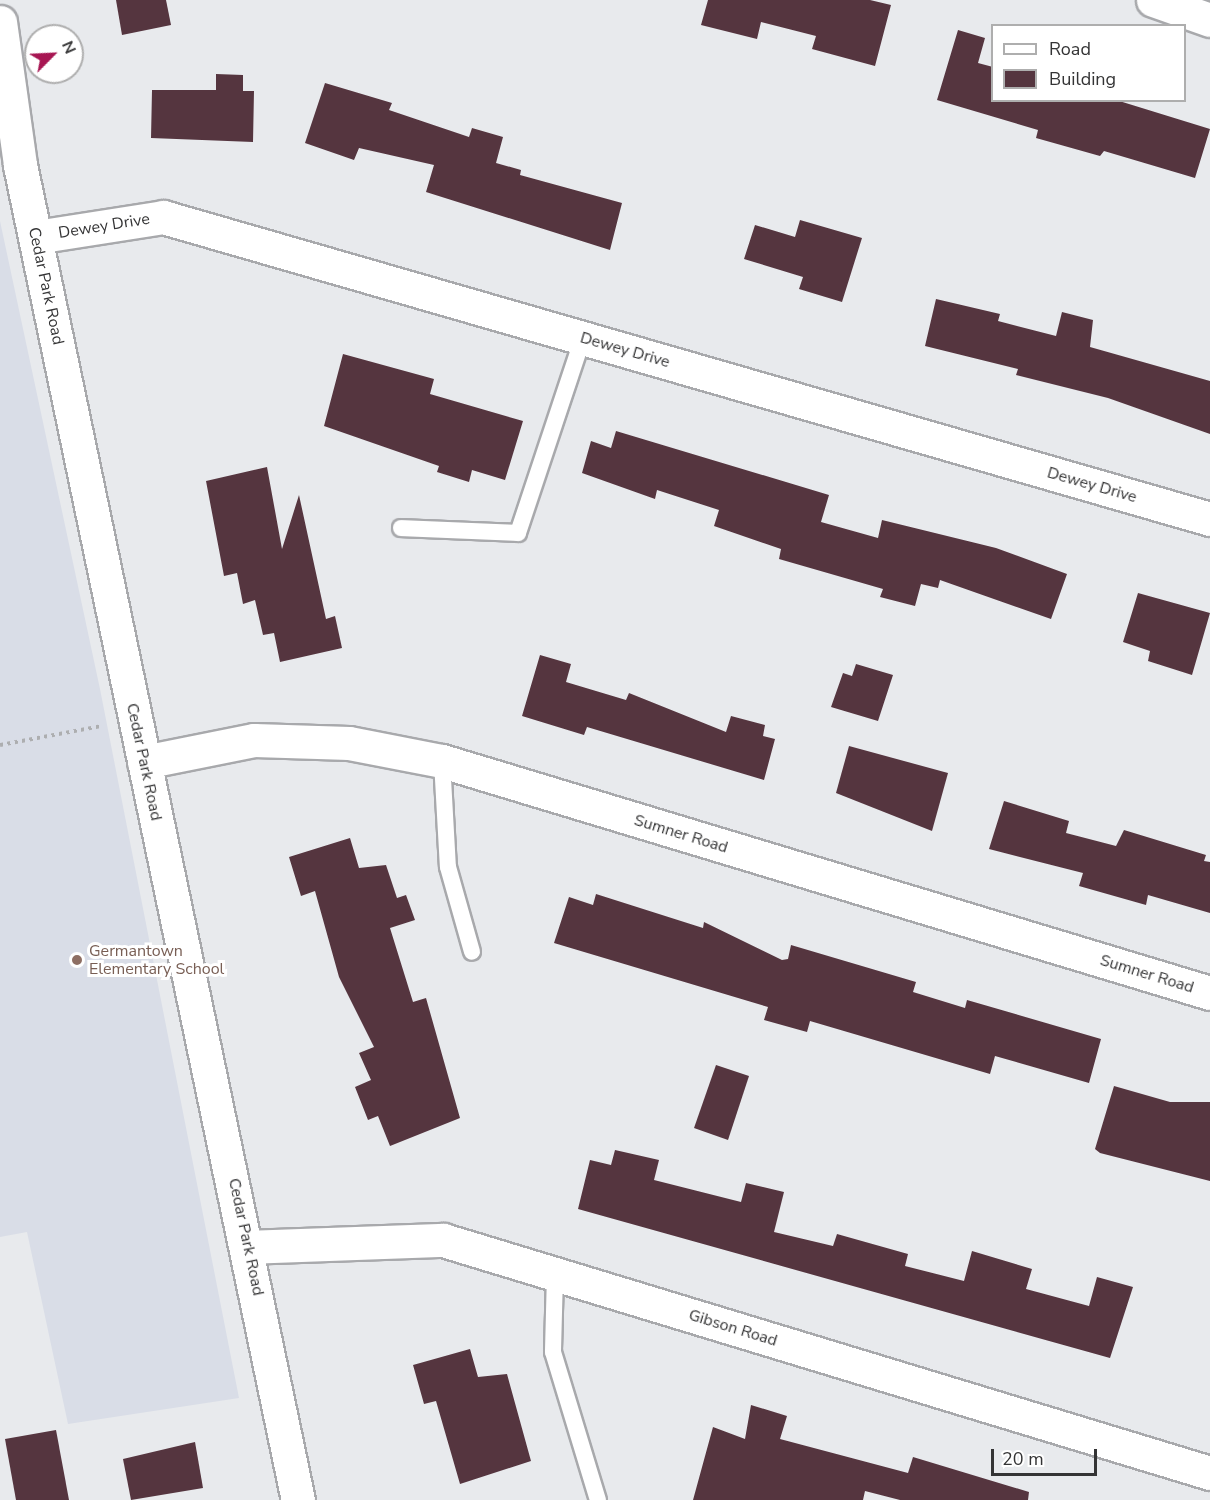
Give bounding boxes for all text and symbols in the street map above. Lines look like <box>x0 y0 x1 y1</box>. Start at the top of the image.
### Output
north arrow <box>24 24 84 84</box>
legend <box>991 24 1186 102</box>
text: Road <box>1049 37 1091 61</box>
text: N <box>56 38 81 57</box>
text: Building <box>1049 67 1116 91</box>
street label: Dewey Drive <box>57 209 151 243</box>
street label: Cedar Park Road <box>24 225 68 347</box>
street label: Dewey Drive <box>578 328 672 372</box>
street label: Dewey Drive <box>1045 463 1139 507</box>
street label: Cedar Park Road <box>122 701 166 823</box>
street label: Sumner Road <box>632 811 730 857</box>
place label: Germantown Elementary School <box>89 941 224 979</box>
street label: Sumner Road <box>1098 951 1196 997</box>
marker: Germantown Elementary School <box>70 953 84 967</box>
street label: Cedar Park Road <box>224 1176 268 1298</box>
street label: Gibson Road <box>686 1305 780 1351</box>
scale bar <box>994 1437 1100 1475</box>
text: 20 m <box>1002 1447 1044 1471</box>

